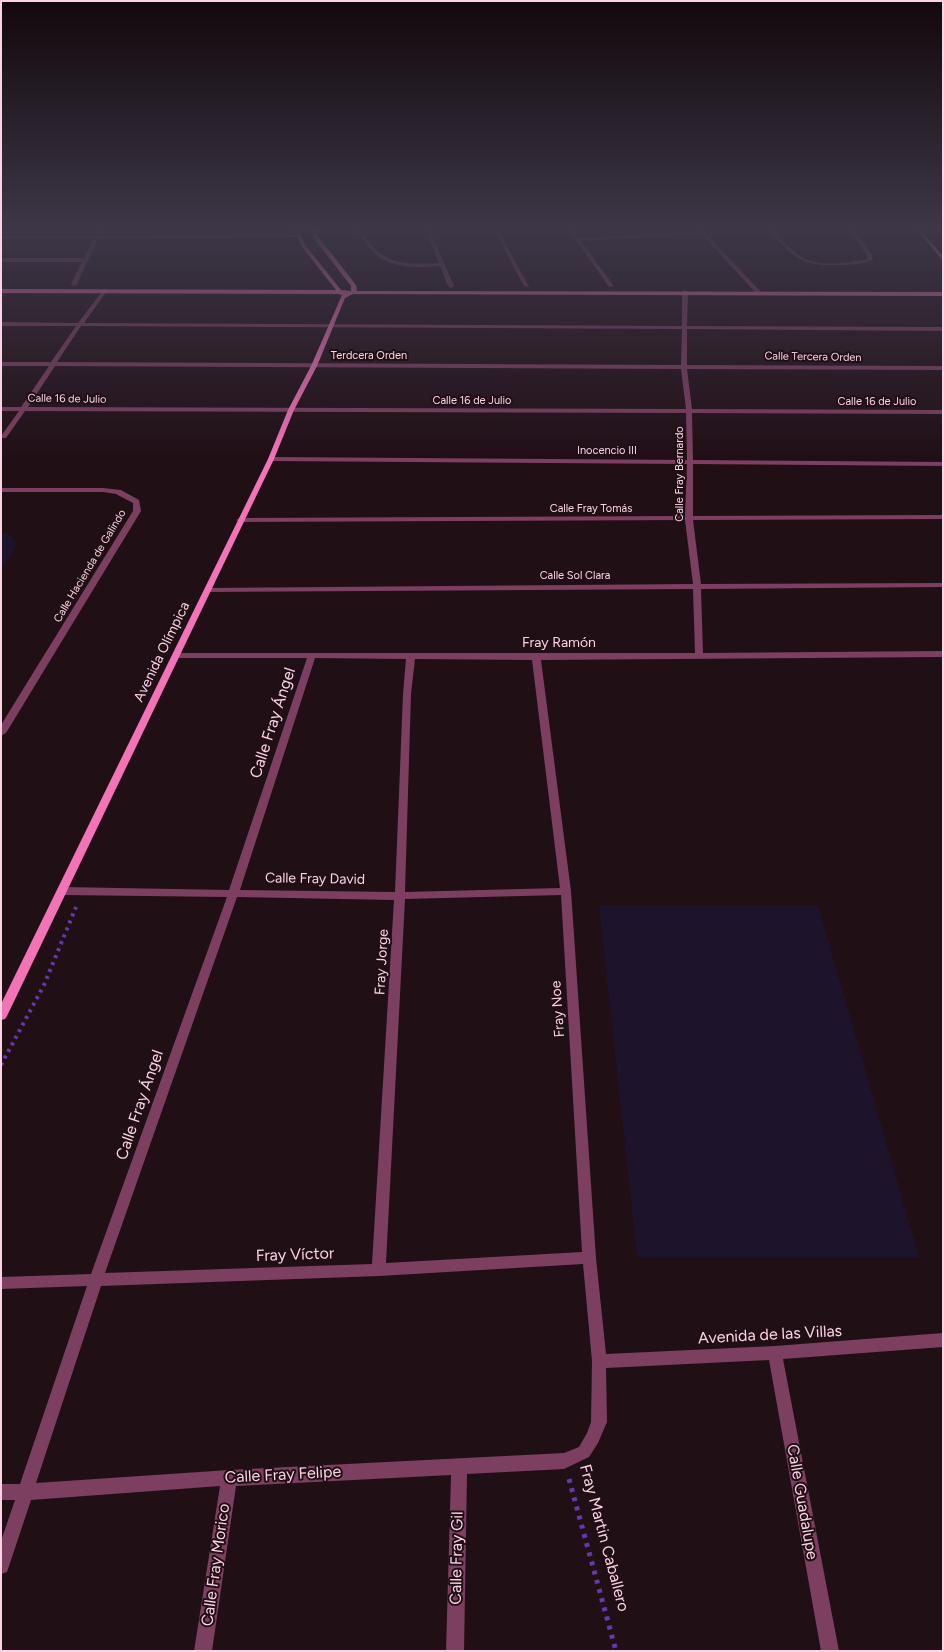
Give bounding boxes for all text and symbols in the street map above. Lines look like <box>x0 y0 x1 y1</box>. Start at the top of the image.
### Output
street label: Terdcera Orden <box>331 349 407 363</box>
street label: Calle Tercera Orden <box>764 350 862 364</box>
street label: Calle 16 de Julio <box>27 392 107 406</box>
street label: Calle 16 de Julio <box>433 394 511 408</box>
street label: Calle 16 de Julio <box>838 395 916 409</box>
street label: Calle Fray Bernardo <box>673 426 687 522</box>
street label: Inocencio III <box>577 444 637 458</box>
street label: Calle Fray Tomás <box>550 502 632 516</box>
street label: Calle Hacienda de Galindo <box>51 507 129 625</box>
street label: Calle Sol Clara <box>540 569 610 583</box>
street label: Avenida Olímpica <box>130 599 194 705</box>
street label: Fray Ramón <box>522 635 596 651</box>
street label: Calle Fray Ángel <box>246 665 300 781</box>
street label: Calle Fray David <box>265 870 365 888</box>
street label: Fray Jorge <box>372 929 392 995</box>
street label: Fray Noe <box>548 980 568 1038</box>
street label: Calle Fray Ángel <box>112 1047 168 1163</box>
street label: Fray Víctor <box>255 1244 335 1266</box>
street label: Avenida de las Villas <box>697 1322 843 1348</box>
street label: Calle Guadalupe <box>782 1443 822 1561</box>
street label: Calle Fray Felipe <box>224 1462 342 1488</box>
street label: Fray Martin Caballero <box>575 1462 633 1614</box>
street label: Calle Fray Morico <box>198 1502 234 1628</box>
street label: Calle Fray Gil <box>447 1511 467 1605</box>

